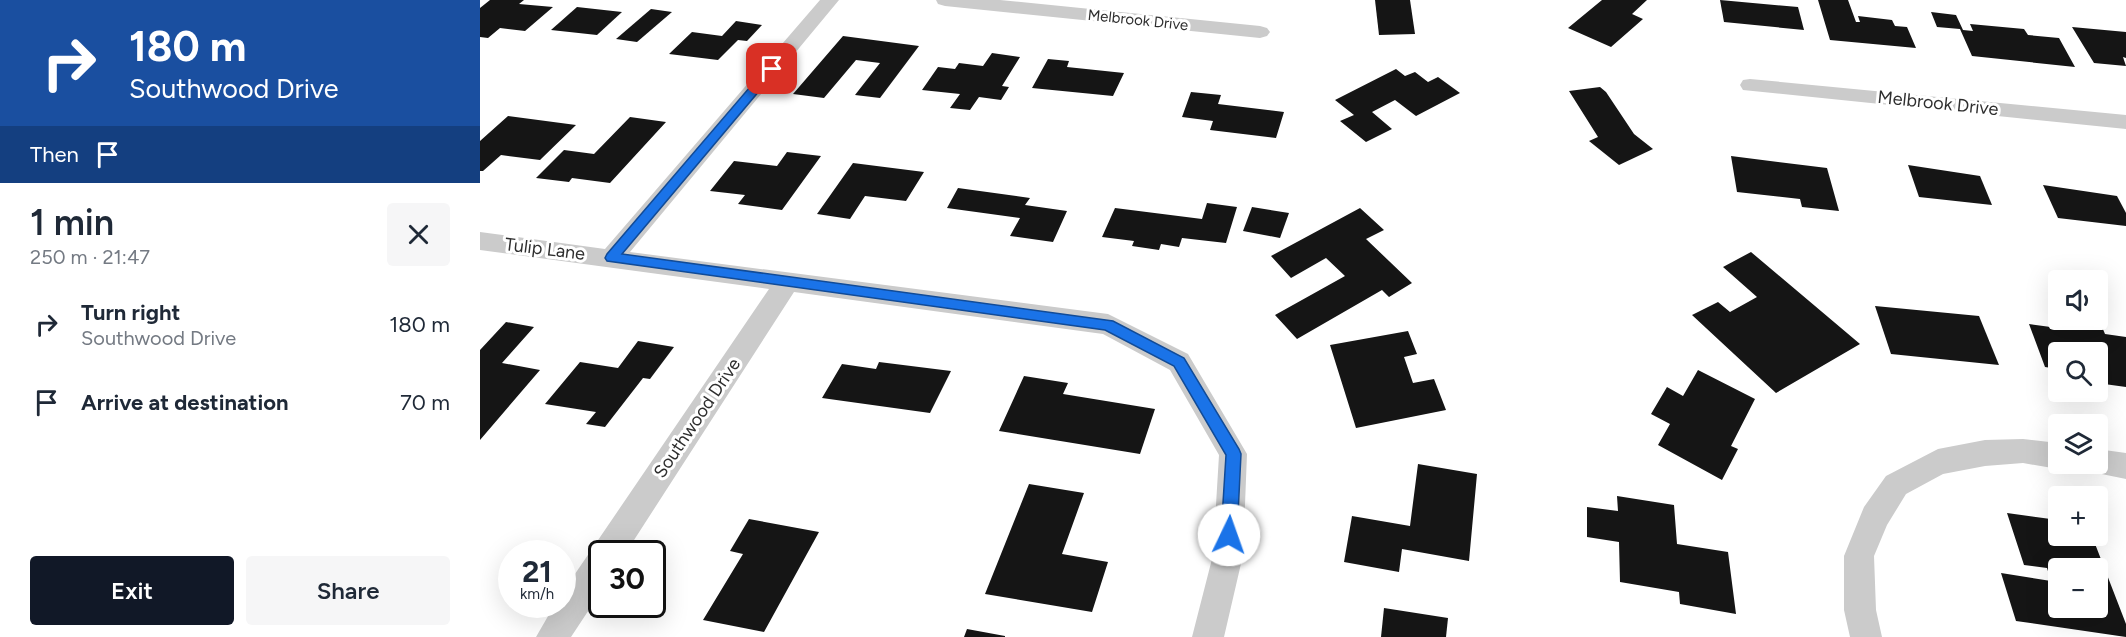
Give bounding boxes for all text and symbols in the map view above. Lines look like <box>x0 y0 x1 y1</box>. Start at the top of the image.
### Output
street label: Melbrook Drive <box>1087 6 1189 34</box>
text: 180 m <box>129 21 246 72</box>
icon: right <box>30 24 108 102</box>
pin <box>746 43 797 94</box>
icon: arrive <box>755 52 788 85</box>
text: Southwood Drive <box>129 72 338 105</box>
street label: Melbrook Drive <box>1877 86 2000 120</box>
icon: arrive <box>91 138 124 171</box>
text: Then <box>30 141 79 168</box>
text: 1 min <box>30 201 114 244</box>
button: close <box>387 203 450 266</box>
street label: Tulip Lane <box>504 233 587 265</box>
text: 250 m · 21:47 <box>30 245 150 269</box>
map controls <box>2048 270 2108 618</box>
button: sound <box>2048 270 2108 330</box>
text: Turn right <box>81 299 180 326</box>
icon: right <box>30 308 63 341</box>
text: 180 m <box>389 311 450 338</box>
text: Southwood Drive <box>81 326 236 350</box>
button: search <box>2048 342 2108 402</box>
street label: Southwood Drive <box>649 354 745 482</box>
icon: arrive <box>30 386 63 419</box>
text: Arrive at destination <box>81 389 289 416</box>
text: 70 m <box>400 389 450 416</box>
button: layers <box>2048 414 2108 474</box>
button: + <box>2048 486 2108 546</box>
position arrow <box>1197 503 1261 567</box>
speed limit sign: 30 <box>588 540 666 618</box>
text: 21 <box>522 553 552 590</box>
button: Exit <box>30 556 234 625</box>
button: Share <box>246 556 450 625</box>
button: − <box>2048 558 2108 618</box>
text: km/h <box>520 585 554 603</box>

